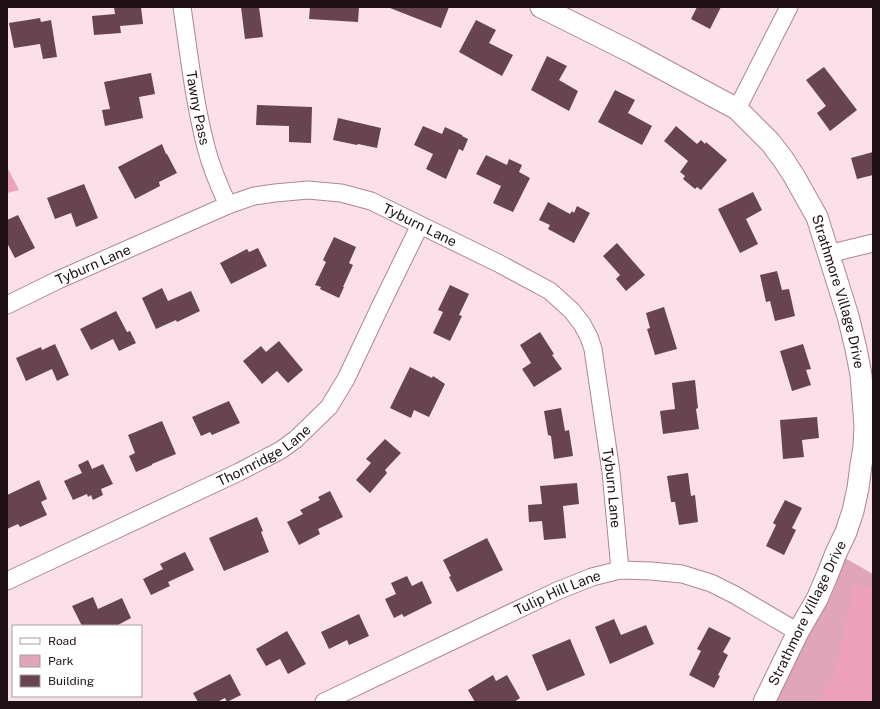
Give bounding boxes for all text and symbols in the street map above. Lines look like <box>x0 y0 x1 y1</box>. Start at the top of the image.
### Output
street label: Tawny Pass <box>183 70 213 147</box>
street label: Tyburn Lane <box>380 200 460 250</box>
street label: Strathmore Village Drive <box>809 213 868 370</box>
street label: Tyburn Lane <box>53 241 133 288</box>
street label: Thornridge Lane <box>214 421 314 489</box>
street label: Tyburn Lane <box>600 447 624 529</box>
street label: Strathmore Village Drive <box>765 538 849 688</box>
street label: Tulip Hill Lane <box>512 567 602 618</box>
legend <box>12 625 142 697</box>
text: Road <box>48 634 76 648</box>
text: Park <box>48 654 74 668</box>
text: Building <box>48 674 94 688</box>

